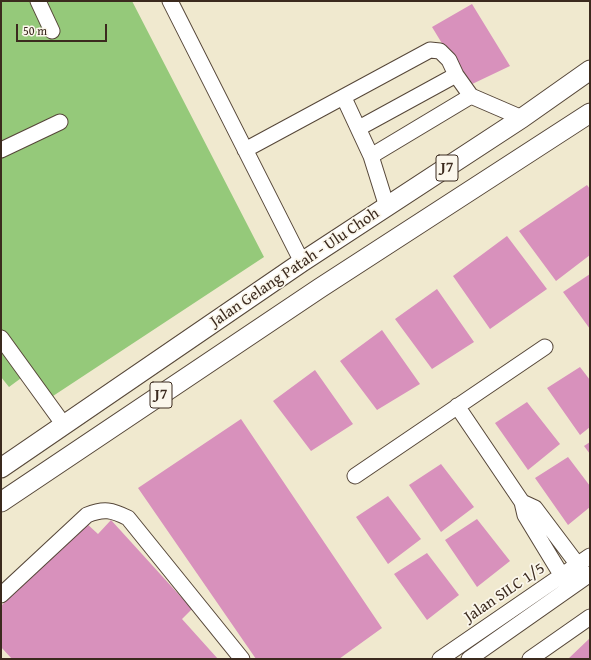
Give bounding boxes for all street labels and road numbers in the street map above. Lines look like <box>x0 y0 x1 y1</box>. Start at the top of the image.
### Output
road number: J7 <box>436 155 458 181</box>
street label: Jalan Gelang Patah - Ulu Choh <box>207 204 383 332</box>
road number: J7 <box>150 382 172 408</box>
street label: Jalan SILC 1/5 <box>461 559 549 627</box>

